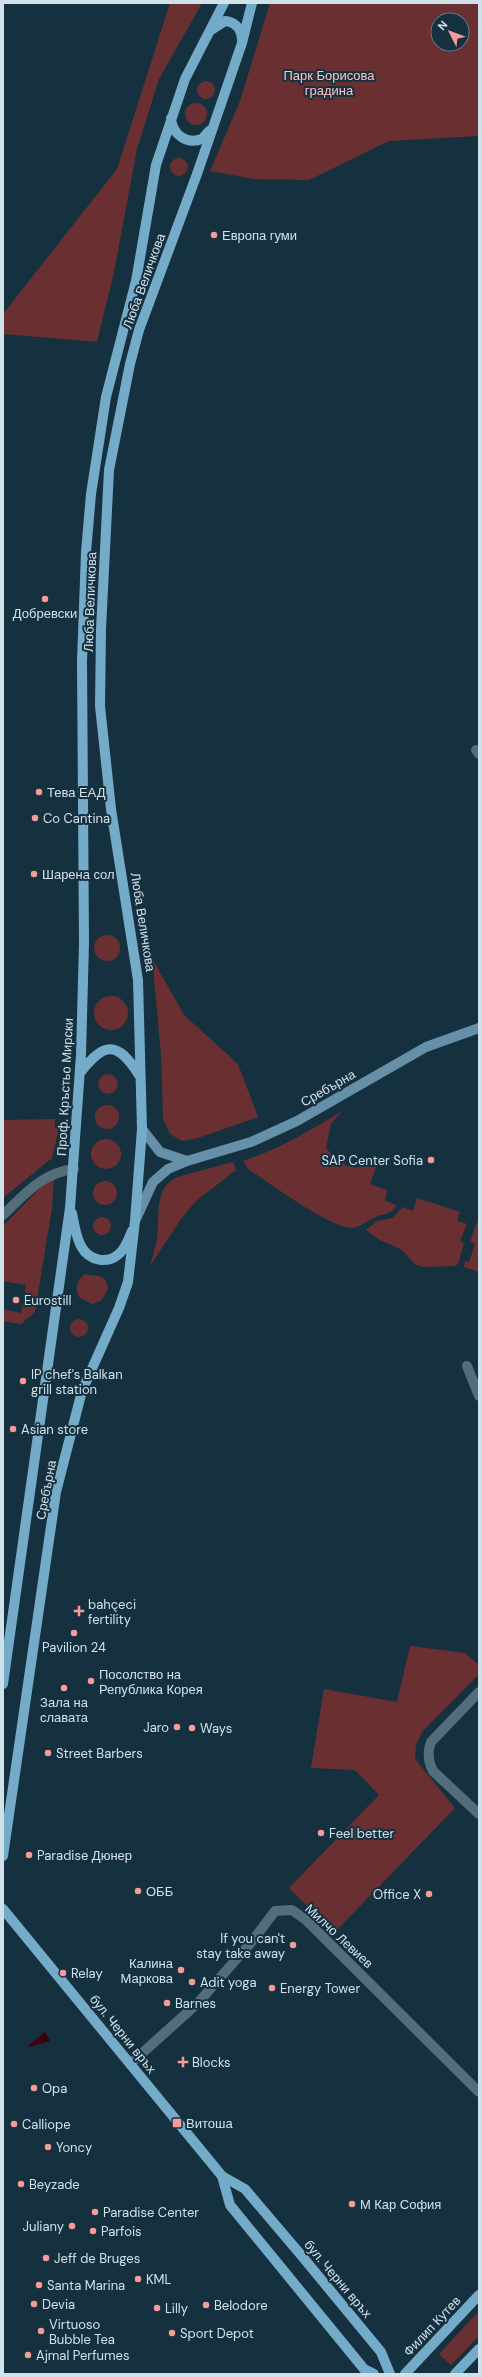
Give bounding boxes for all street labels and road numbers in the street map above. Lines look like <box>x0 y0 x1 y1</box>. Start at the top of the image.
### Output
street label: Люба Величкова <box>119 230 169 331</box>
street label: Люба Величкова <box>80 551 100 652</box>
street label: Люба Величкова <box>127 871 159 974</box>
street label: Проф. Кръстьо Мирски <box>53 1018 77 1156</box>
street label: Сребърна <box>298 1065 359 1110</box>
street label: Сребърна <box>32 1458 60 1521</box>
street label: Милчо Левиев <box>301 1900 377 1972</box>
street label: бул. Черни връх <box>86 1991 160 2077</box>
street label: бул. Черни връх <box>300 2236 376 2322</box>
street label: Филип Кутев <box>400 2292 464 2360</box>

